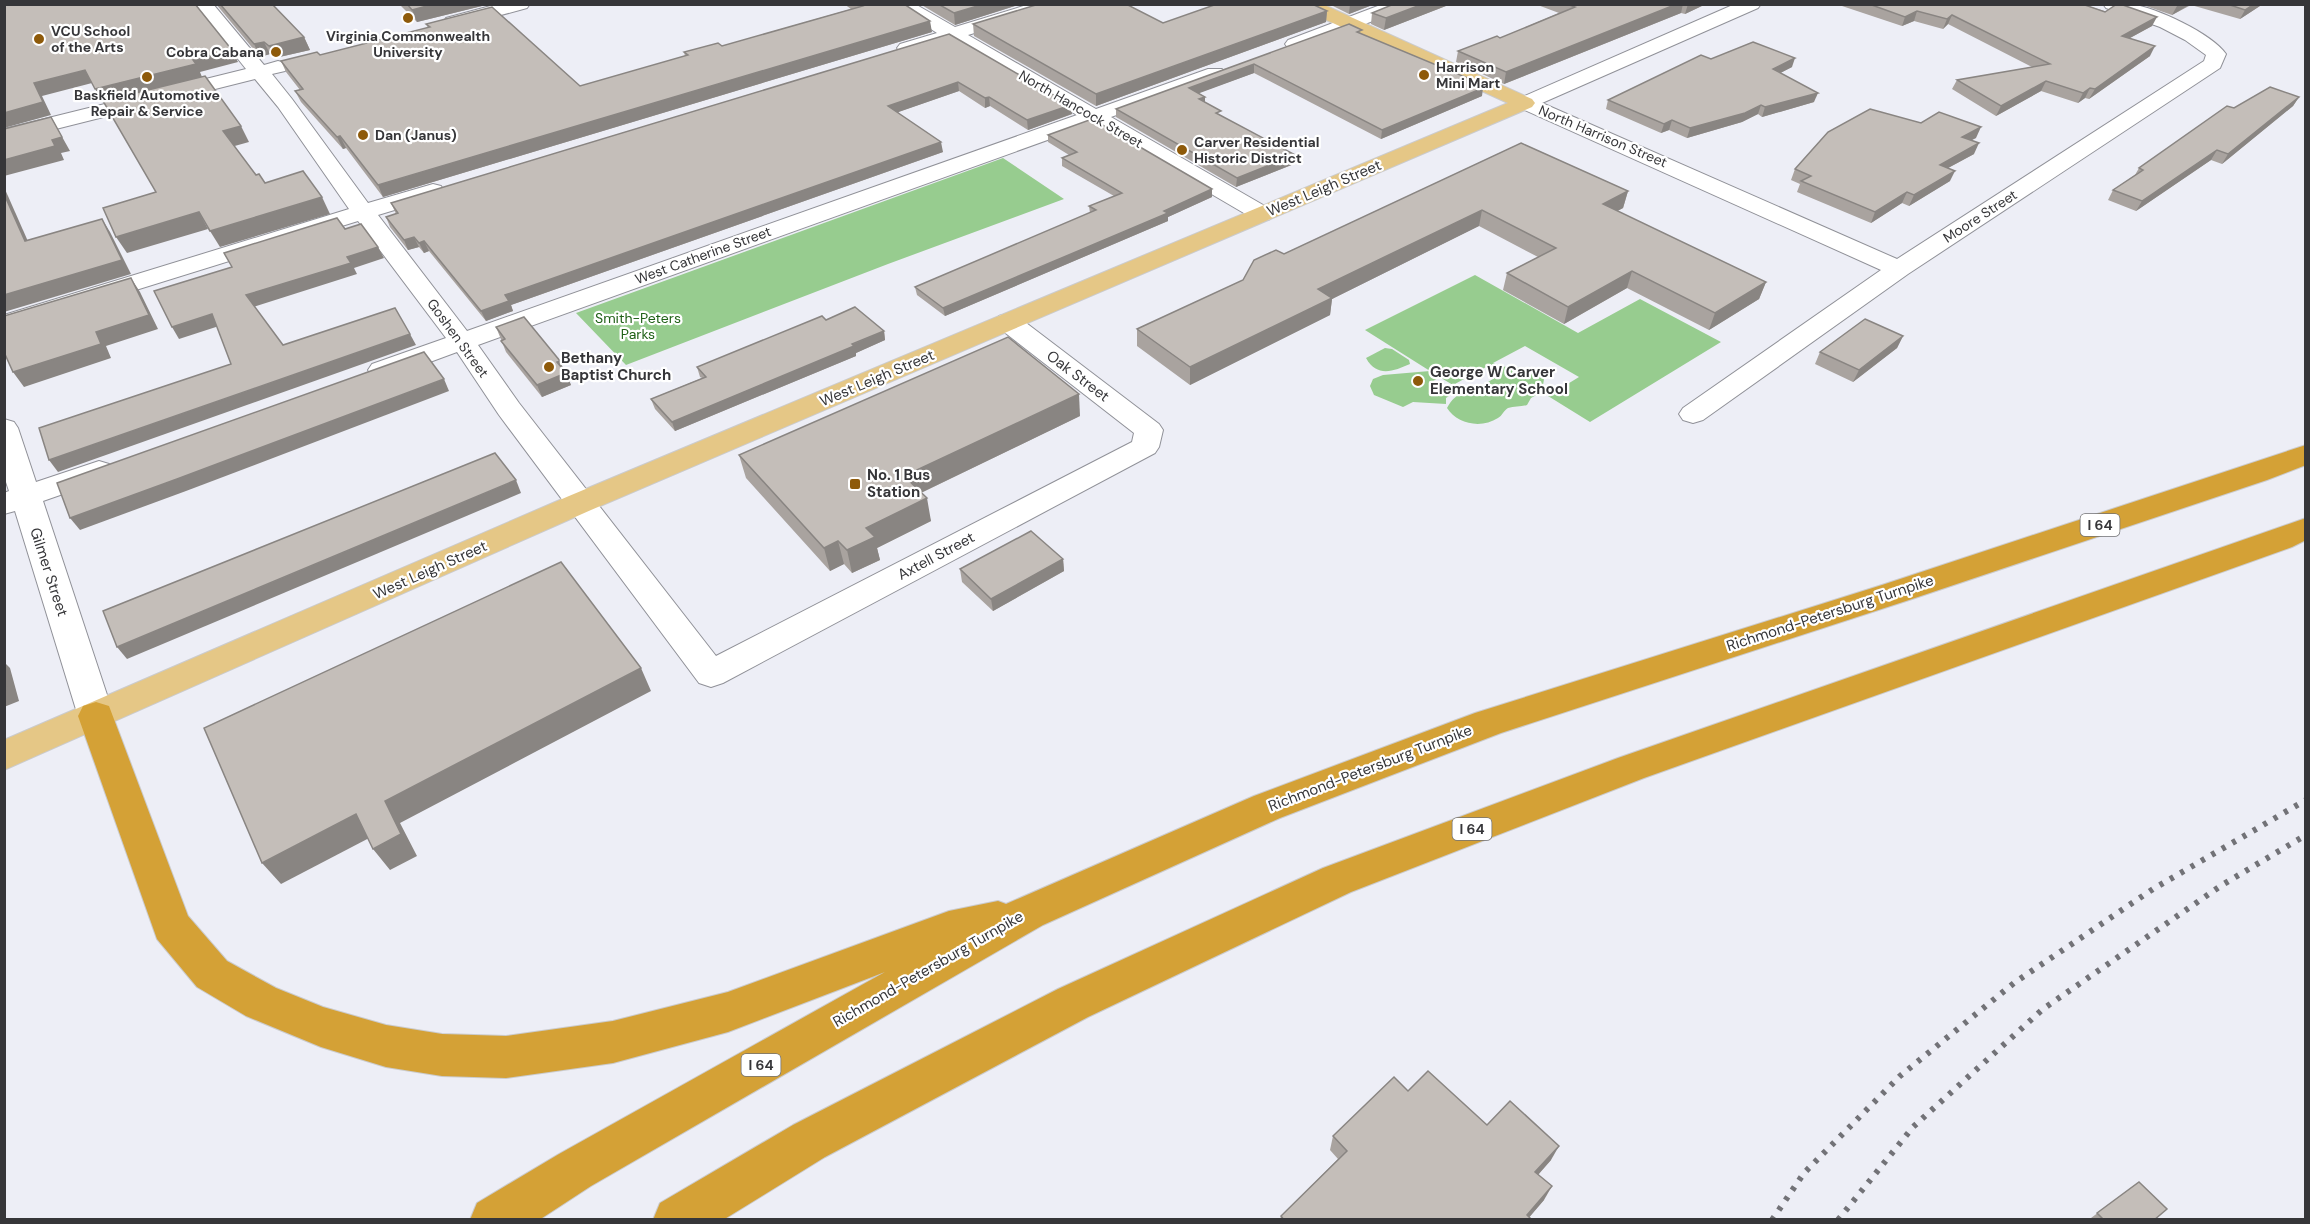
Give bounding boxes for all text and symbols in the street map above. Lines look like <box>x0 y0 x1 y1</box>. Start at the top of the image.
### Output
marker: Virginia Commonwealth University <box>401 11 415 25</box>
place label: VCU School of the Arts <box>51 22 130 56</box>
place label: Virginia Commonwealth University <box>326 27 490 61</box>
marker: VCU School of the Arts <box>32 32 46 46</box>
place label: Cobra Cabana <box>166 43 264 61</box>
marker: Cobra Cabana <box>269 45 283 59</box>
place label: Harrison Mini Mart <box>1436 58 1500 92</box>
street label: North Hancock Street <box>1016 66 1146 152</box>
marker: Harrison Mini Mart <box>1417 68 1431 82</box>
marker: Baskfield Automotive Repair & Service <box>140 70 154 84</box>
place label: Baskfield Automotive Repair & Service <box>74 86 220 120</box>
street label: North Harrison Street <box>1536 101 1670 171</box>
place label: Dan (Janus) <box>375 126 457 144</box>
marker: Dan (Janus) <box>356 128 370 142</box>
place label: Carver Residential Historic District <box>1194 133 1320 167</box>
marker: Carver Residential Historic District <box>1175 143 1189 157</box>
street label: West Leigh Street <box>1264 155 1384 221</box>
street label: Moore Street <box>1940 185 2020 247</box>
street label: West Catherine Street <box>632 222 774 288</box>
street label: Goshen Street <box>423 295 493 381</box>
park label: Smith-Peters Parks <box>595 309 681 343</box>
street label: West Leigh Street <box>817 345 937 411</box>
street label: Oak Street <box>1042 346 1114 406</box>
place label: Bethany Baptist Church <box>561 348 671 385</box>
marker: Bethany Baptist Church <box>542 360 556 374</box>
place label: George W Carver Elementary School <box>1430 362 1568 399</box>
marker: George W Carver Elementary School <box>1411 374 1425 388</box>
place label: No. 1 Bus Station <box>867 465 930 502</box>
marker: No. 1 Bus Station <box>848 477 862 491</box>
road number: I 64 <box>2080 514 2120 536</box>
street label: Gilmer Street <box>25 525 73 619</box>
street label: Axtell Street <box>894 527 978 585</box>
street label: West Leigh Street <box>370 536 490 604</box>
street label: Richmond-Petersburg Turnpike <box>1724 570 1936 656</box>
street label: Richmond-Petersburg Turnpike <box>1265 720 1475 816</box>
road number: I 64 <box>1452 818 1492 840</box>
street label: Richmond-Petersburg Turnpike <box>829 906 1027 1032</box>
road number: I 64 <box>742 1054 780 1076</box>

